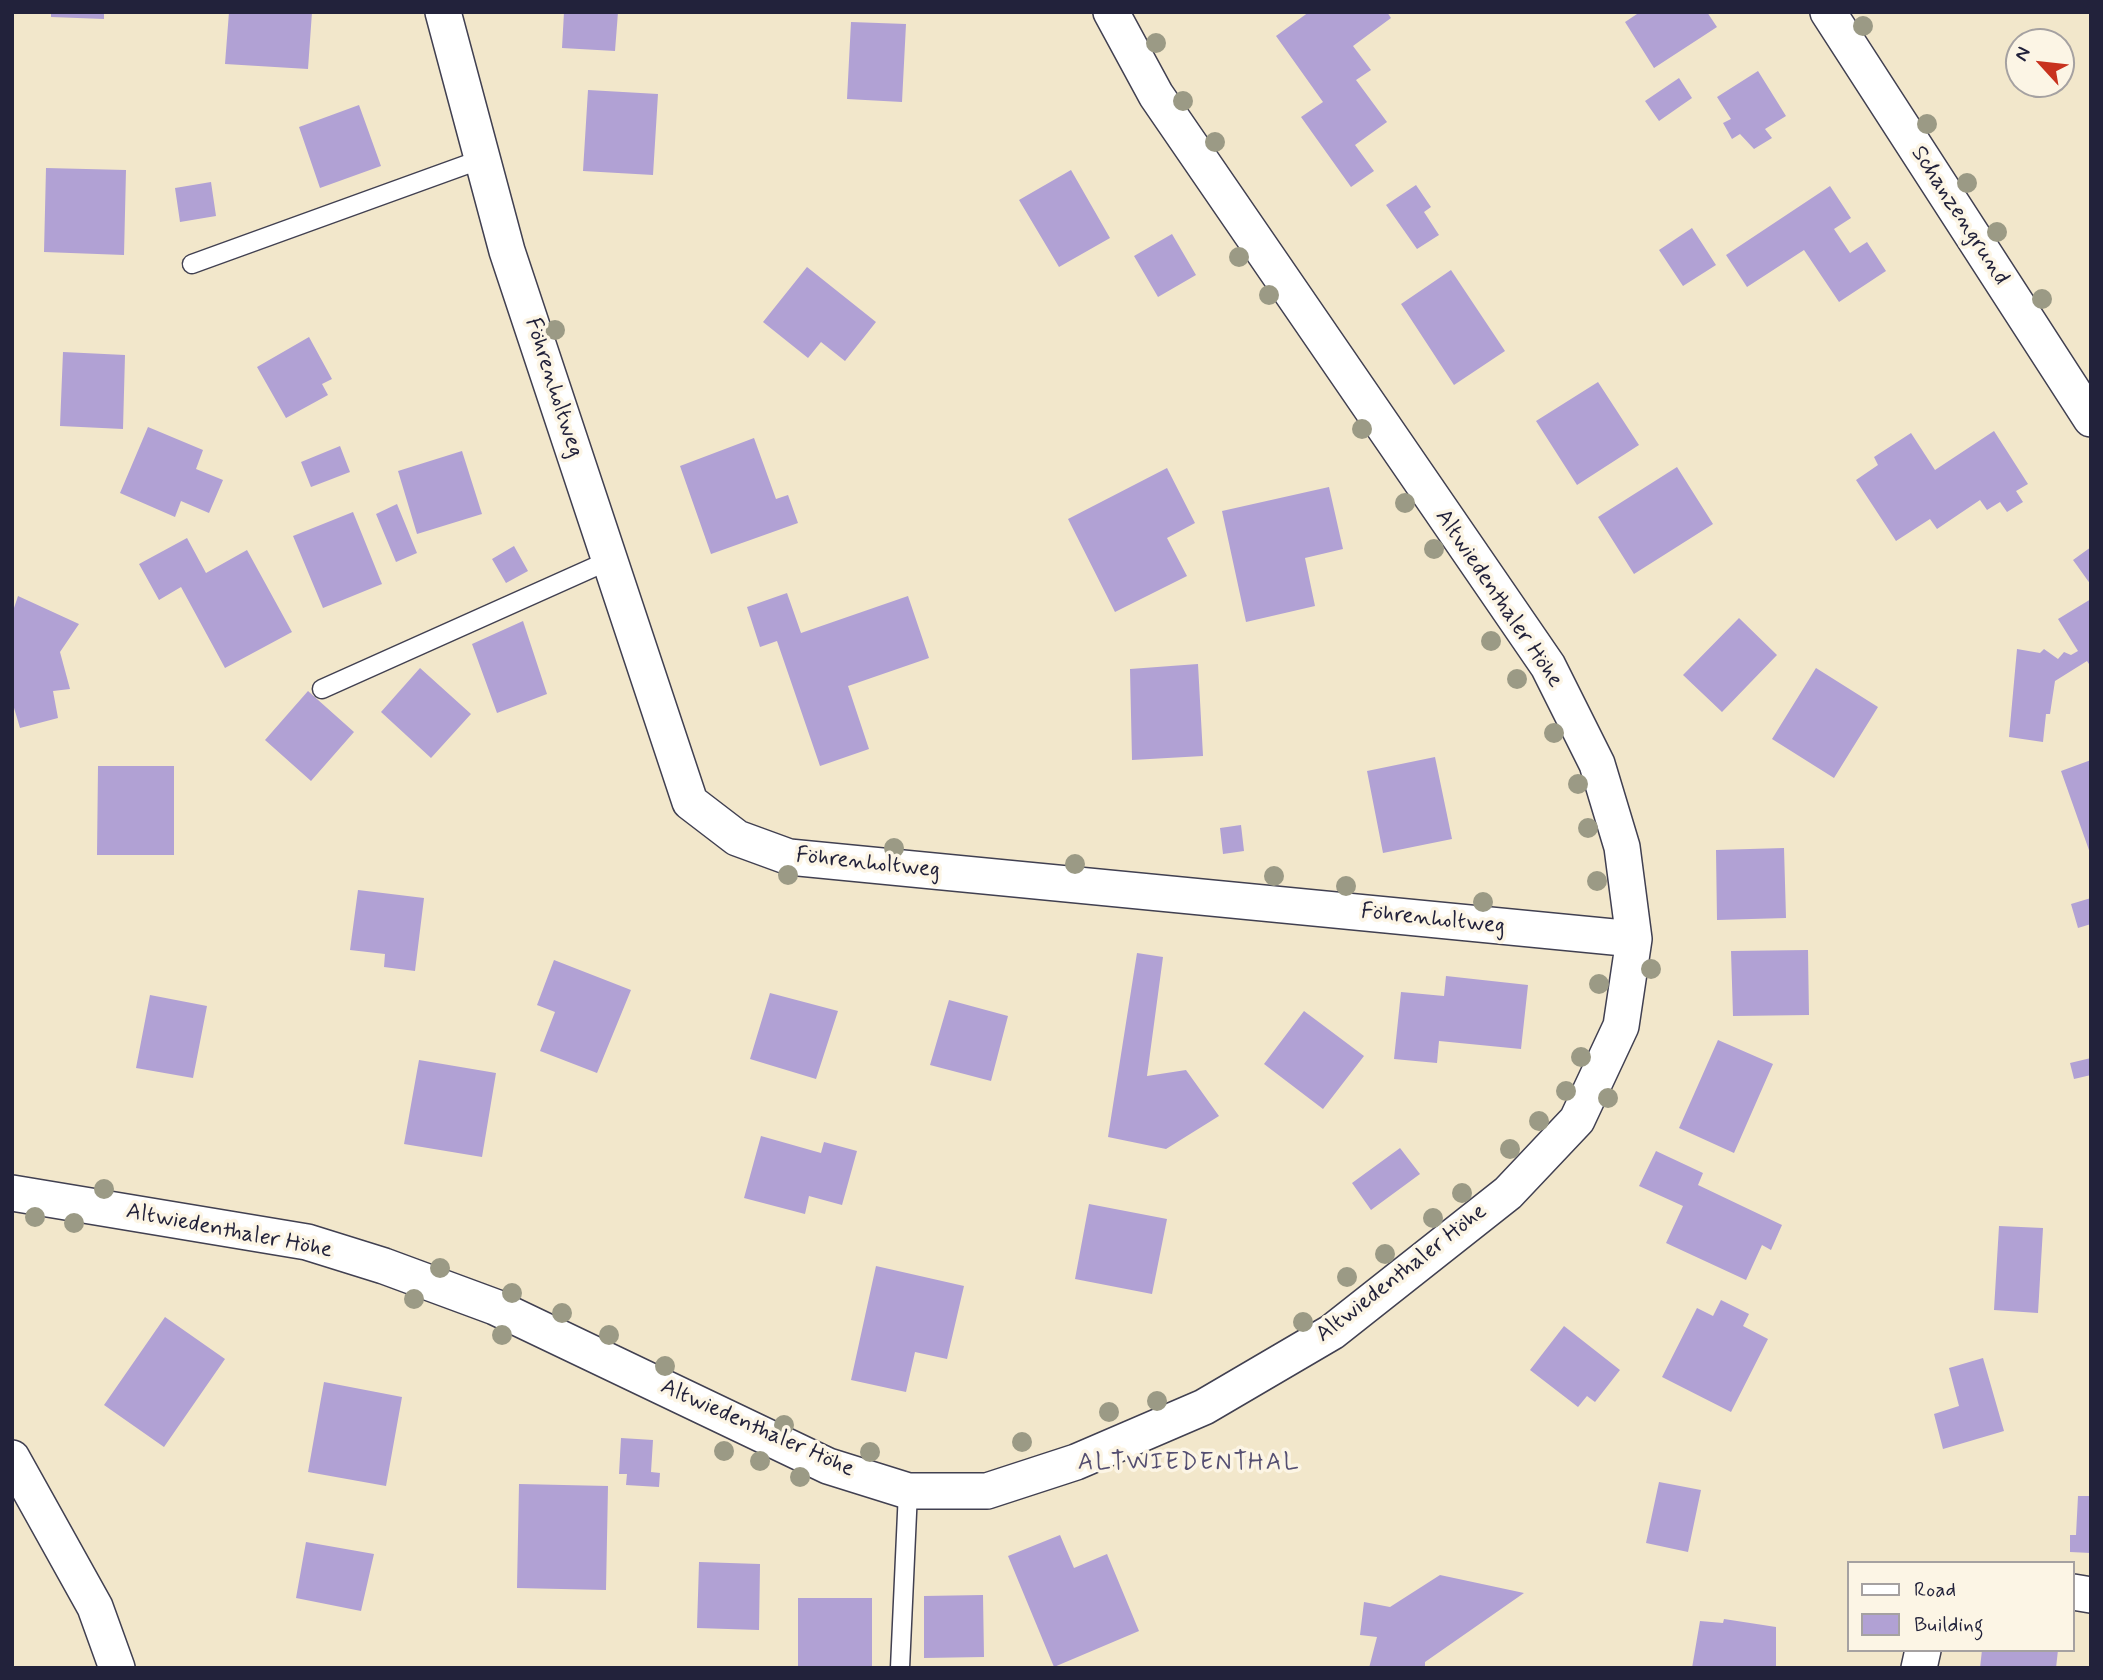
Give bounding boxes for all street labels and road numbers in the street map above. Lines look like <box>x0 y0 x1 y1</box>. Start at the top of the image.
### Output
street label: Schanzengrund <box>1904 141 2014 291</box>
street label: Föhrenholtweg <box>517 315 589 461</box>
street label: Altwiedenthaler Höhe <box>1428 505 1568 693</box>
street label: Föhrenholtweg <box>795 843 941 885</box>
street label: Föhrenholtweg <box>1360 899 1506 941</box>
street label: Altwiedenthaler Höhe <box>124 1198 334 1266</box>
street label: Altwiedenthaler Höhe <box>1311 1199 1493 1349</box>
street label: Altwiedenthaler Höhe <box>656 1374 858 1484</box>

